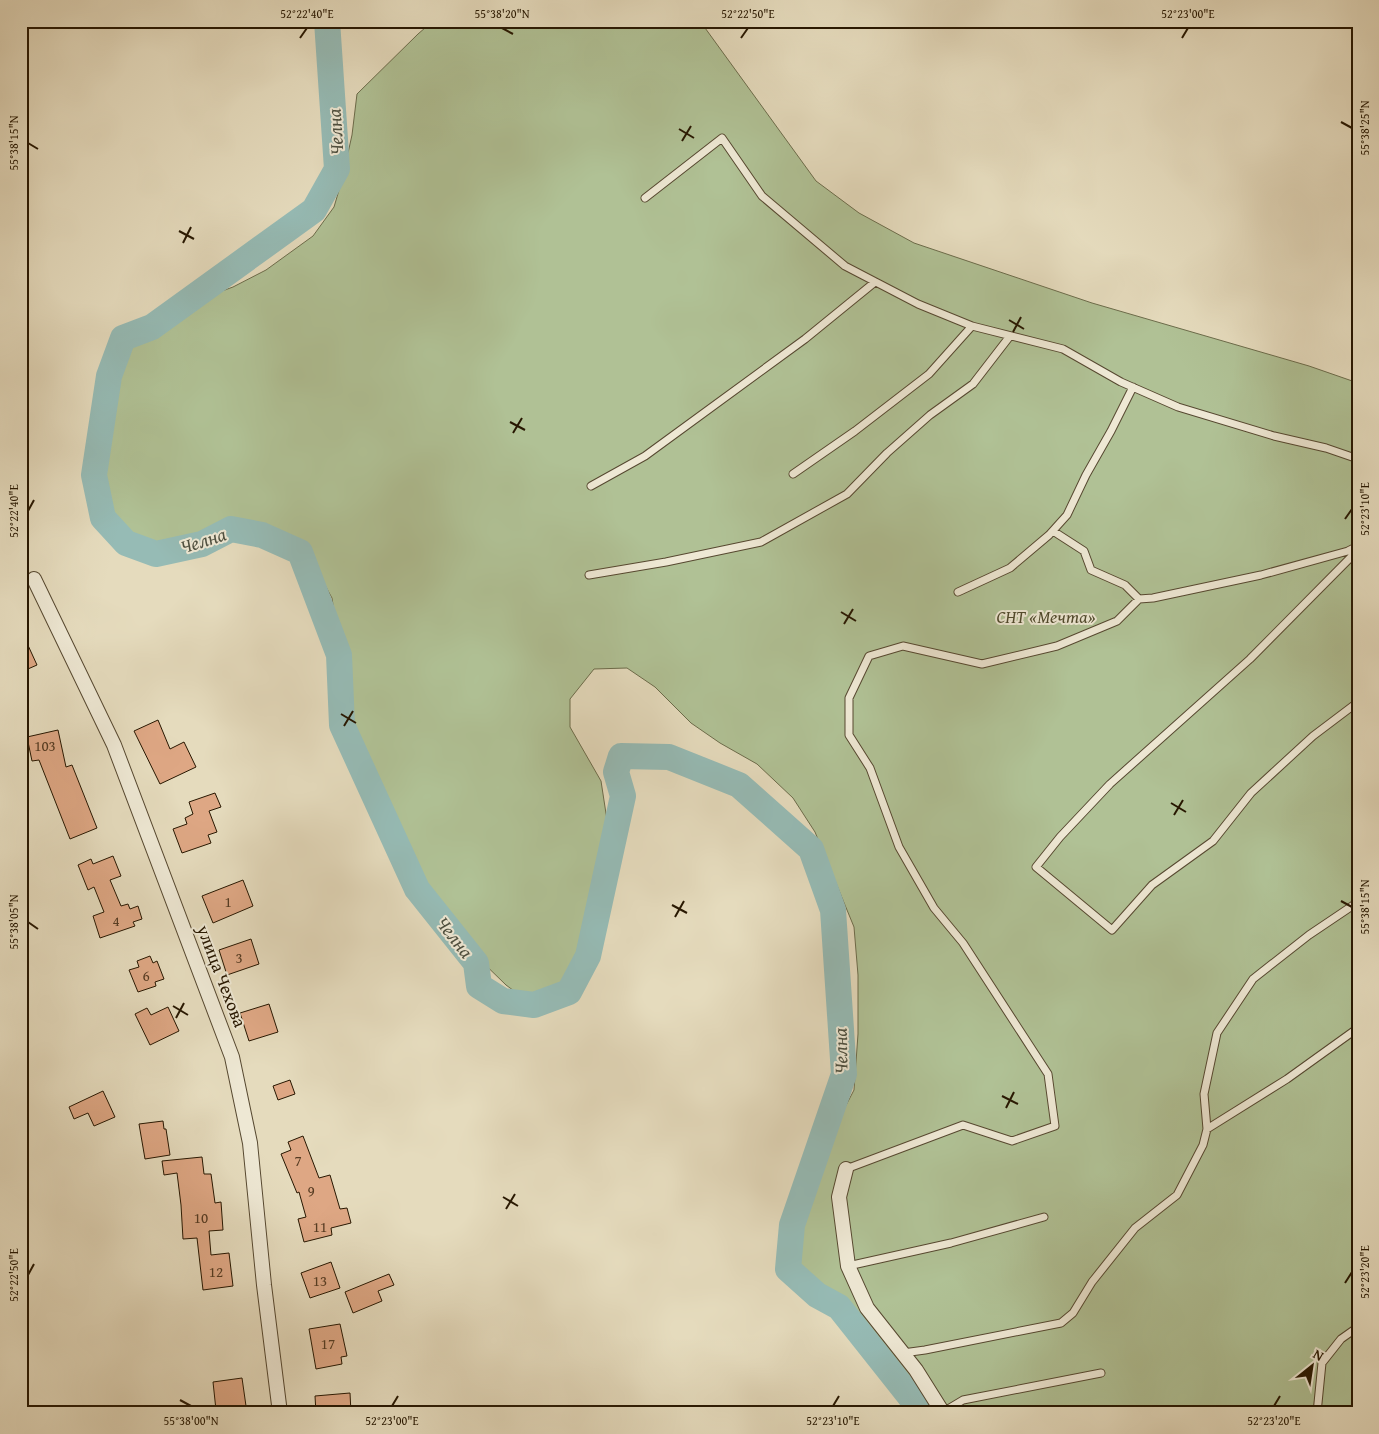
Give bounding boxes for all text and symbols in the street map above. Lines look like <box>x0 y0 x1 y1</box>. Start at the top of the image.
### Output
text: 52°22'40"E <box>280 5 334 22</box>
text: 55°38'20"N <box>474 5 530 22</box>
text: 52°22'50"E <box>721 5 775 22</box>
text: 52°23'00"E <box>1161 5 1215 22</box>
text: 55°38'25"N <box>1356 100 1373 156</box>
water label: Челна <box>319 108 351 156</box>
text: 55°38'15"N <box>5 115 22 171</box>
text: 52°23'10"E <box>1356 482 1373 536</box>
text: 52°22'40"E <box>5 484 22 538</box>
water label: Челна <box>177 519 230 560</box>
park label: СНТ «Мечта» <box>996 603 1096 630</box>
house number: 103 <box>34 735 56 756</box>
text: 55°38'15"N <box>1356 879 1373 935</box>
house number: 1 <box>224 891 232 912</box>
text: 55°38'05"N <box>5 894 22 950</box>
house number: 4 <box>112 910 120 931</box>
water label: Челна <box>430 910 480 964</box>
street label: улица Чехова <box>190 920 254 1032</box>
house number: 3 <box>235 947 243 968</box>
house number: 6 <box>142 965 150 986</box>
water label: Челна <box>826 1027 854 1074</box>
house number: 7 <box>294 1150 302 1171</box>
house number: 9 <box>307 1180 315 1201</box>
house number: 10 <box>194 1207 208 1228</box>
house number: 11 <box>313 1216 327 1237</box>
text: 52°23'20"E <box>1356 1245 1373 1299</box>
text: 52°22'50"E <box>5 1248 22 1302</box>
house number: 12 <box>209 1261 223 1282</box>
house number: 13 <box>313 1270 327 1291</box>
house number: 17 <box>321 1333 335 1354</box>
north arrow <box>1286 1342 1336 1392</box>
text: N <box>1309 1344 1328 1366</box>
text: 55°38'00"N <box>163 1412 219 1429</box>
text: 52°23'00"E <box>365 1412 419 1429</box>
text: 52°23'10"E <box>806 1412 860 1429</box>
text: 52°23'20"E <box>1247 1412 1301 1429</box>

